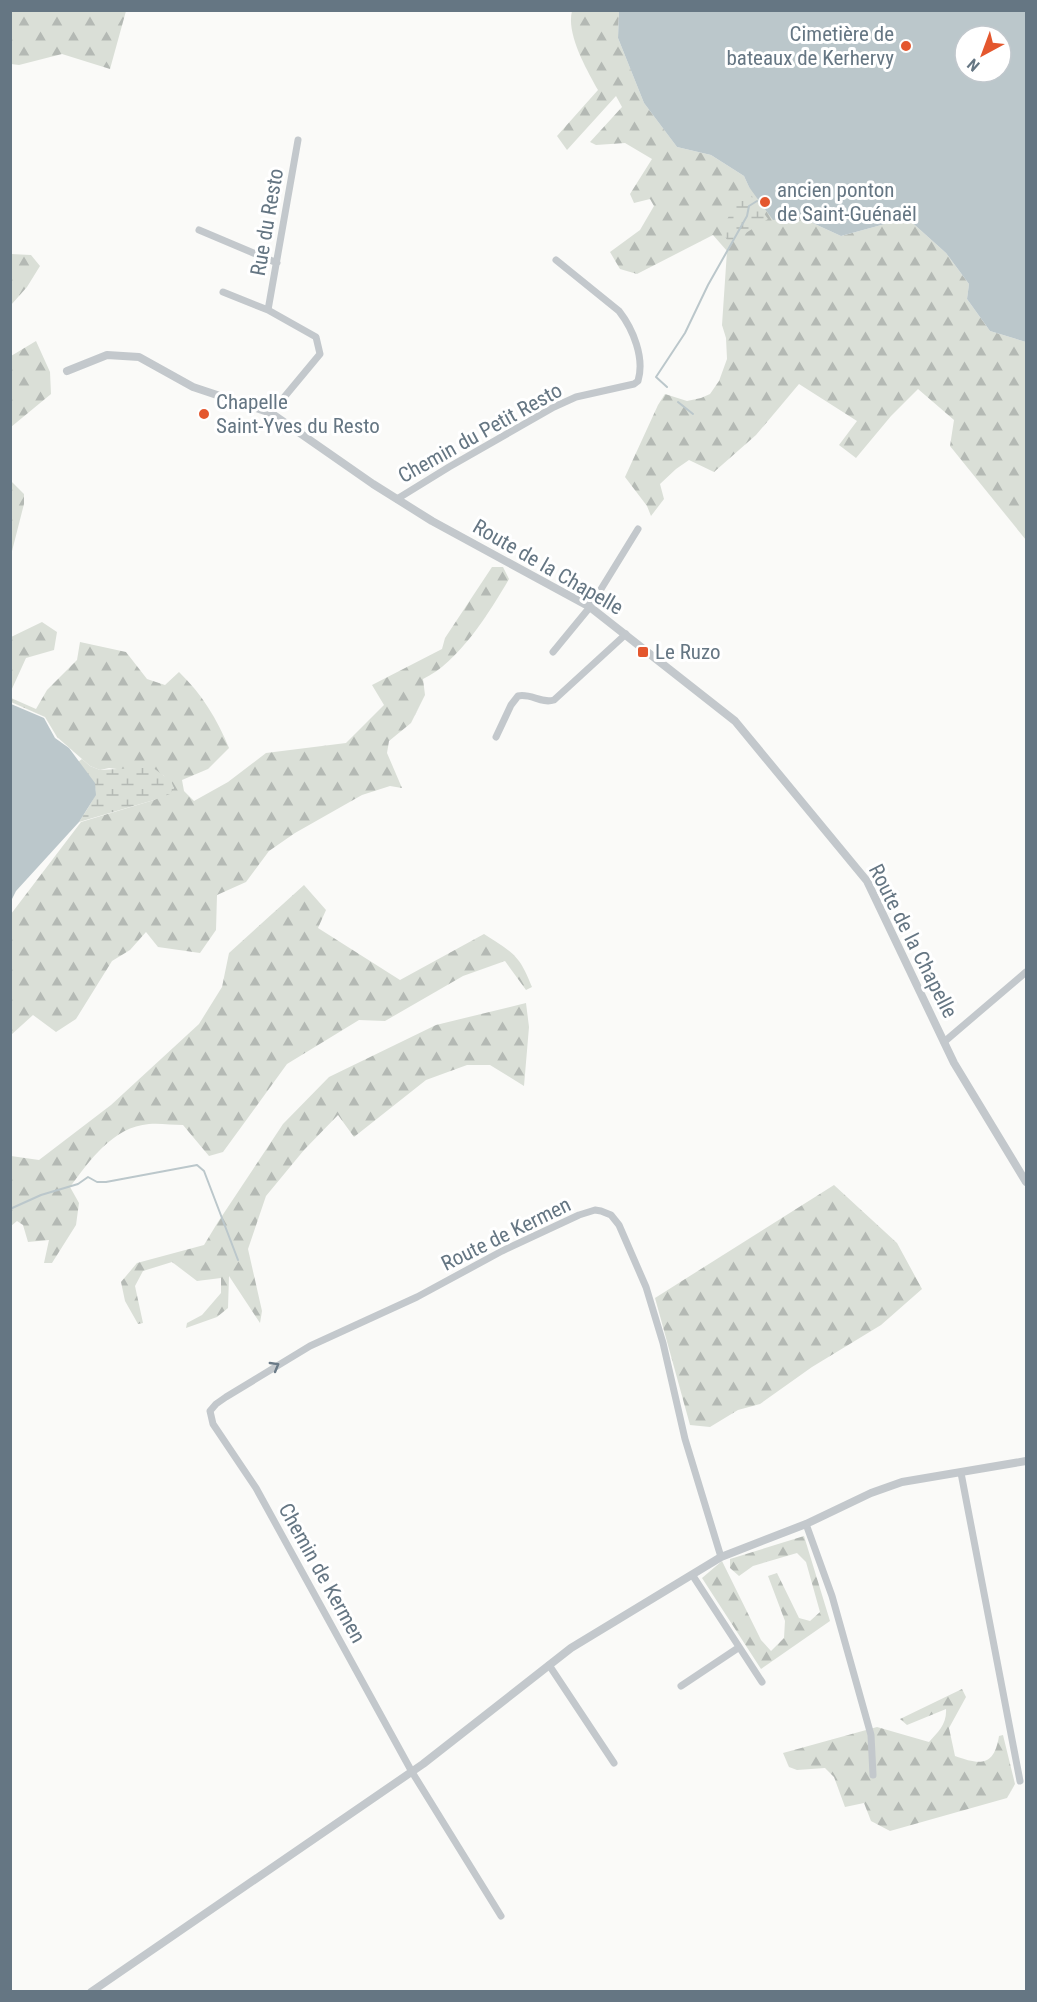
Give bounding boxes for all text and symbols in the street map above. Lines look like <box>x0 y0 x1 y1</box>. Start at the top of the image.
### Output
place label: Cimetière de bateaux de Kerhervy <box>726 22 894 70</box>
north arrow <box>953 24 1013 84</box>
marker: Cimetière de bateaux de Kerhervy <box>899 39 913 53</box>
text: N <box>964 55 983 75</box>
street label: Rue du Resto <box>246 167 288 277</box>
place label: ancien ponton de Saint-Guénaël <box>777 178 917 226</box>
marker: ancien ponton de Saint-Guénaël <box>758 195 772 209</box>
street label: Chemin du Petit Resto <box>394 378 566 488</box>
place label: Chapelle Saint-Yves du Resto <box>216 390 380 438</box>
marker: Chapelle Saint-Yves du Resto <box>197 407 211 421</box>
street label: Route de la Chapelle <box>469 514 627 620</box>
place label: Le Ruzo <box>655 640 721 664</box>
marker: Le Ruzo <box>636 645 650 659</box>
street label: Route de la Chapelle <box>864 860 962 1022</box>
street label: Route de Kermen <box>437 1192 575 1276</box>
one-way arrow <box>269 1362 279 1374</box>
street label: Chemin de Kermen <box>274 1499 370 1647</box>

